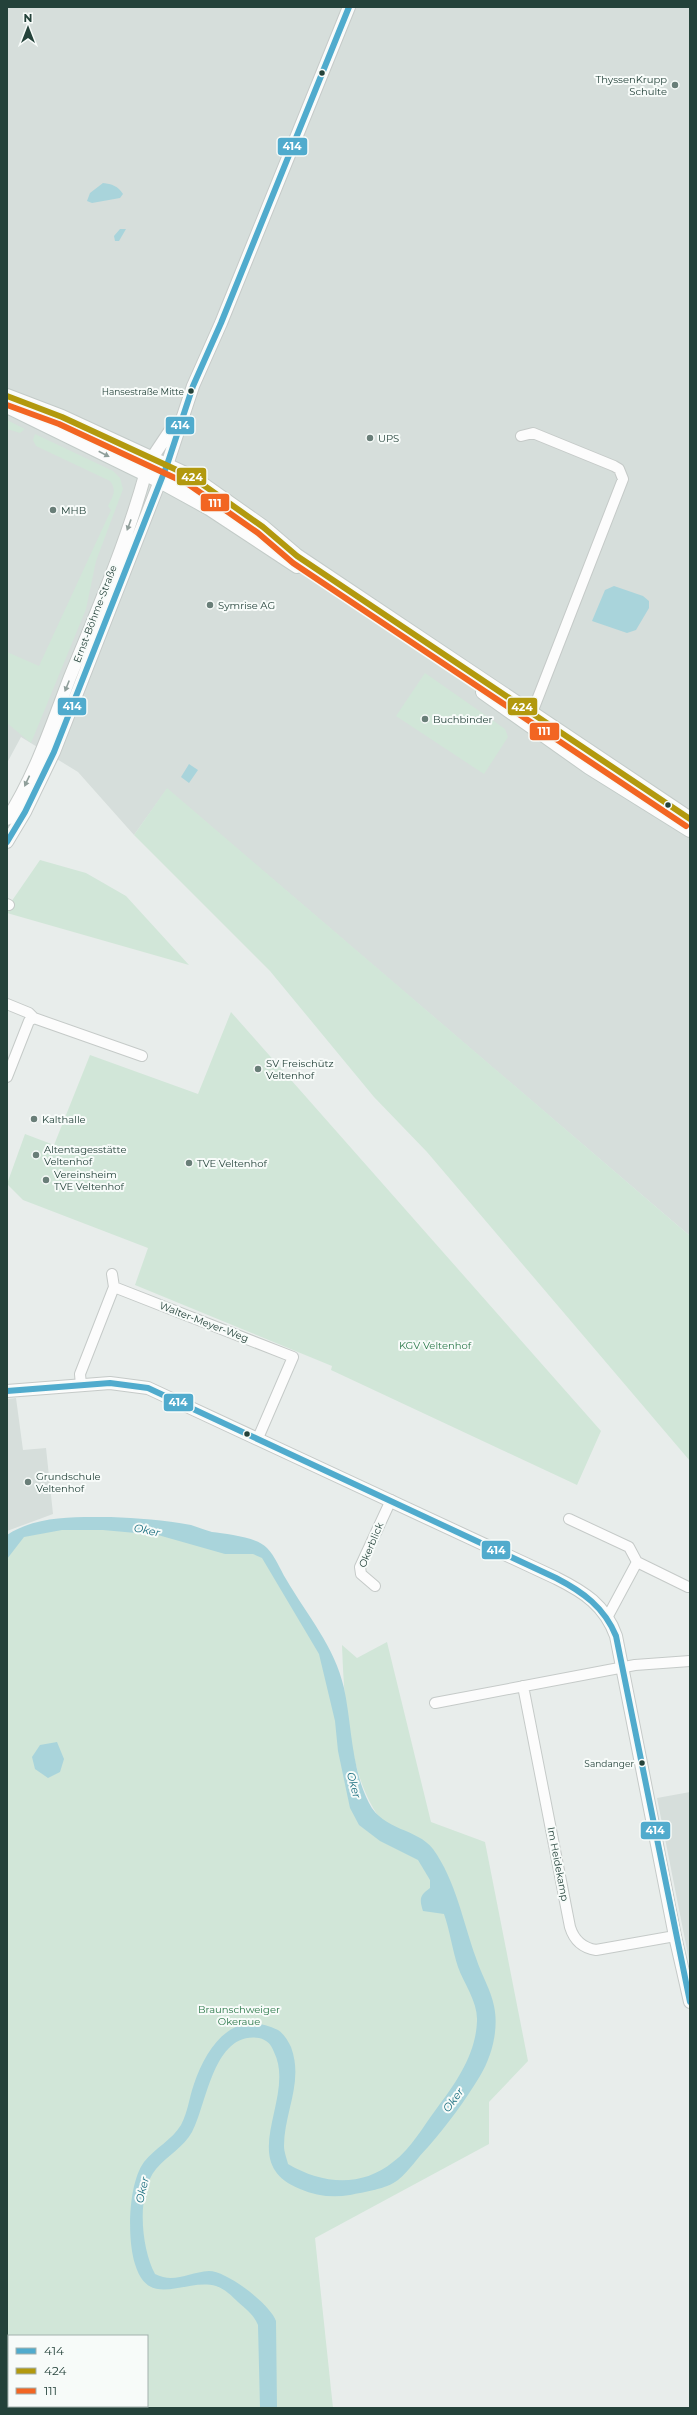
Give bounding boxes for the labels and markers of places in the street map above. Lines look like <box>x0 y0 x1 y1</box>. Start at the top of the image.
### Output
unlabelled marker <box>317 68 327 78</box>
place label: ThyssenKrupp Schulte <box>595 73 667 98</box>
marker: ThyssenKrupp Schulte <box>670 80 680 90</box>
place label: Hansestraße Mitte <box>102 386 185 397</box>
marker: Hansestraße Mitte <box>186 386 196 396</box>
place label: UPS <box>378 432 399 445</box>
marker: UPS <box>365 433 375 443</box>
place label: MHB <box>61 504 86 517</box>
marker: MHB <box>48 505 58 515</box>
place label: Symrise AG <box>218 599 275 612</box>
marker: Symrise AG <box>205 600 215 610</box>
place label: Buchbinder <box>433 713 493 726</box>
marker: Buchbinder <box>420 714 430 724</box>
unlabelled marker <box>663 800 673 810</box>
place label: SV Freischütz Veltenhof <box>266 1057 334 1082</box>
marker: SV Freischütz Veltenhof <box>253 1064 263 1074</box>
place label: Kalthalle <box>42 1113 86 1126</box>
marker: Kalthalle <box>29 1114 39 1124</box>
place label: Altentagesstätte Veltenhof <box>44 1143 126 1168</box>
marker: Altentagesstätte Veltenhof <box>31 1150 41 1160</box>
place label: TVE Veltenhof <box>197 1157 268 1170</box>
marker: TVE Veltenhof <box>184 1158 194 1168</box>
place label: Vereinsheim TVE Veltenhof <box>54 1168 125 1193</box>
marker: Vereinsheim TVE Veltenhof <box>41 1175 51 1185</box>
unlabelled marker <box>242 1429 252 1439</box>
place label: Grundschule Veltenhof <box>36 1470 101 1495</box>
marker: Grundschule Veltenhof <box>23 1477 33 1487</box>
place label: Sandanger <box>584 1758 634 1769</box>
marker: Sandanger <box>637 1758 647 1768</box>

